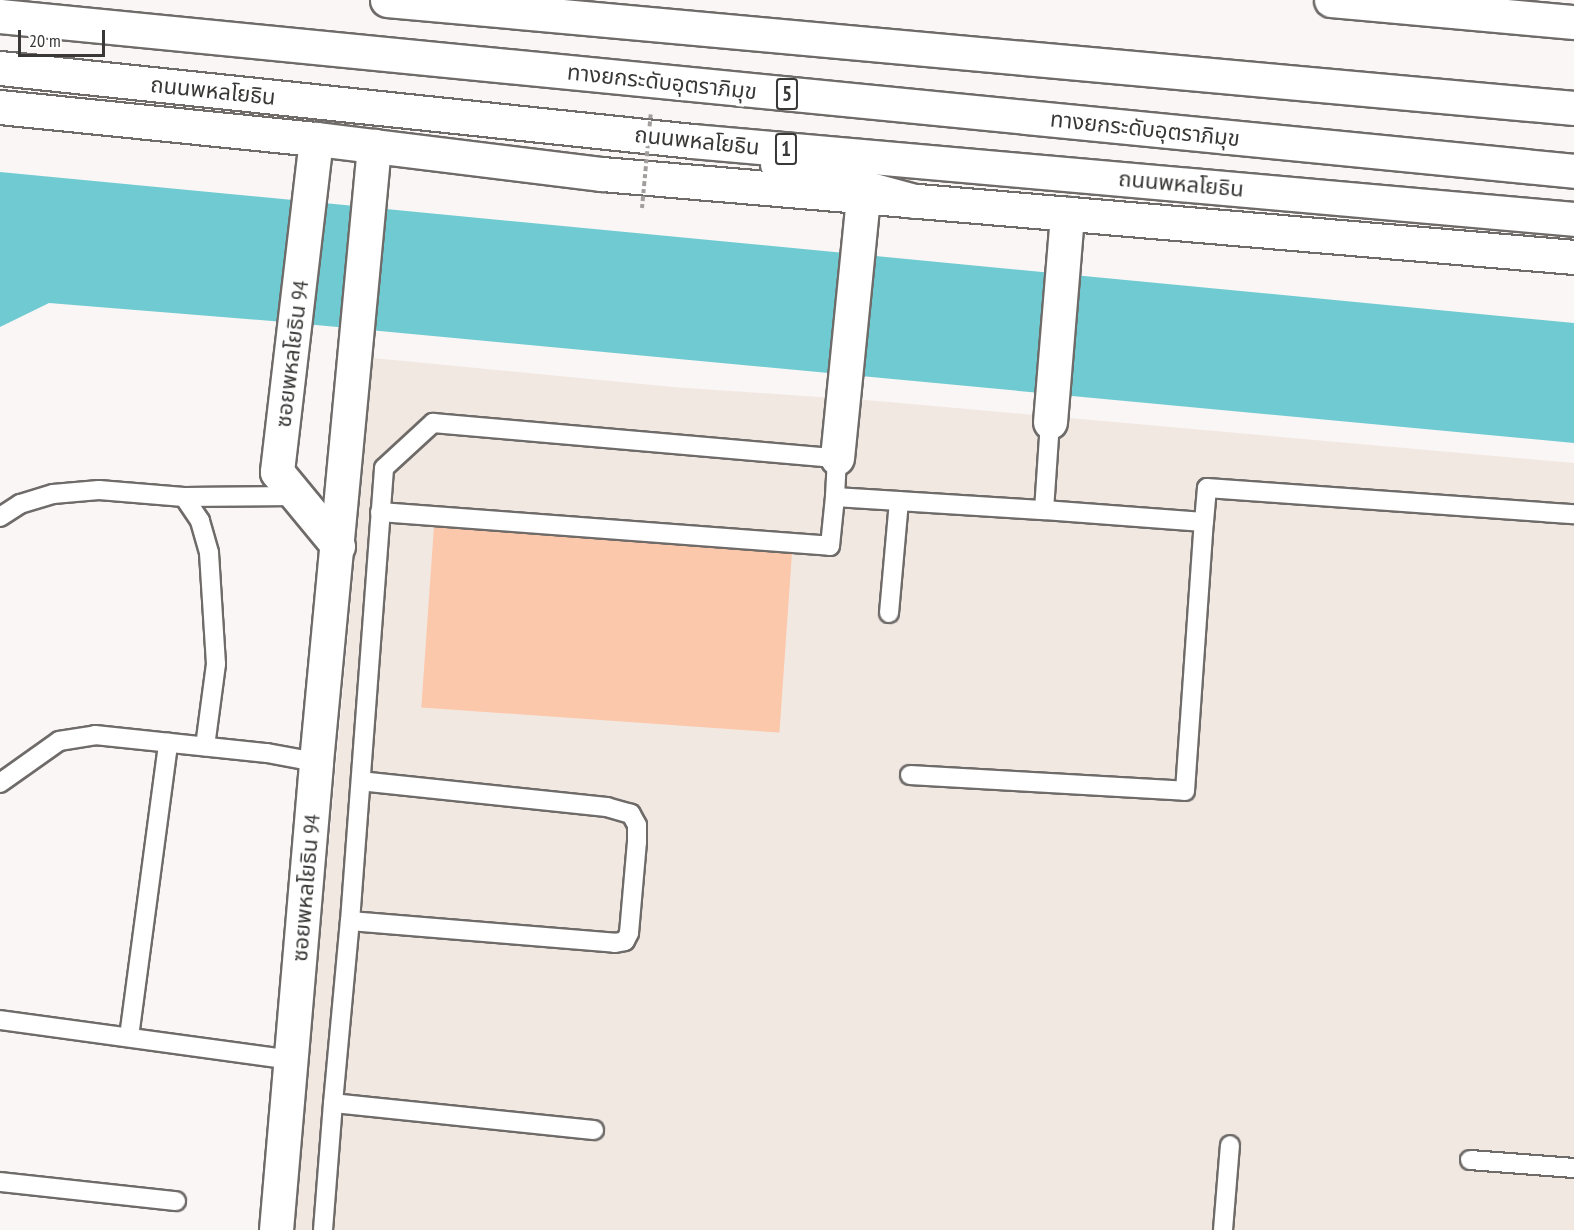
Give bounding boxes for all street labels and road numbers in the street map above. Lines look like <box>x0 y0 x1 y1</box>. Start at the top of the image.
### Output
street label: ทางยกระดับอุตราภิมุข <box>566 59 758 105</box>
street label: ถนนพหลโยธิน <box>149 71 277 111</box>
road number: 5 <box>775 76 799 112</box>
street label: ทางยกระดับอุตราภิมุข <box>1049 106 1241 152</box>
street label: ถนนพหลโยธิน <box>633 121 761 161</box>
road number: 1 <box>774 131 798 167</box>
street label: ถนนพหลโยธิน <box>1117 165 1245 203</box>
street label: ซอยพหลโยธิน 94 <box>270 279 314 429</box>
street label: ซอยพหลโยธิน 94 <box>286 813 326 963</box>

